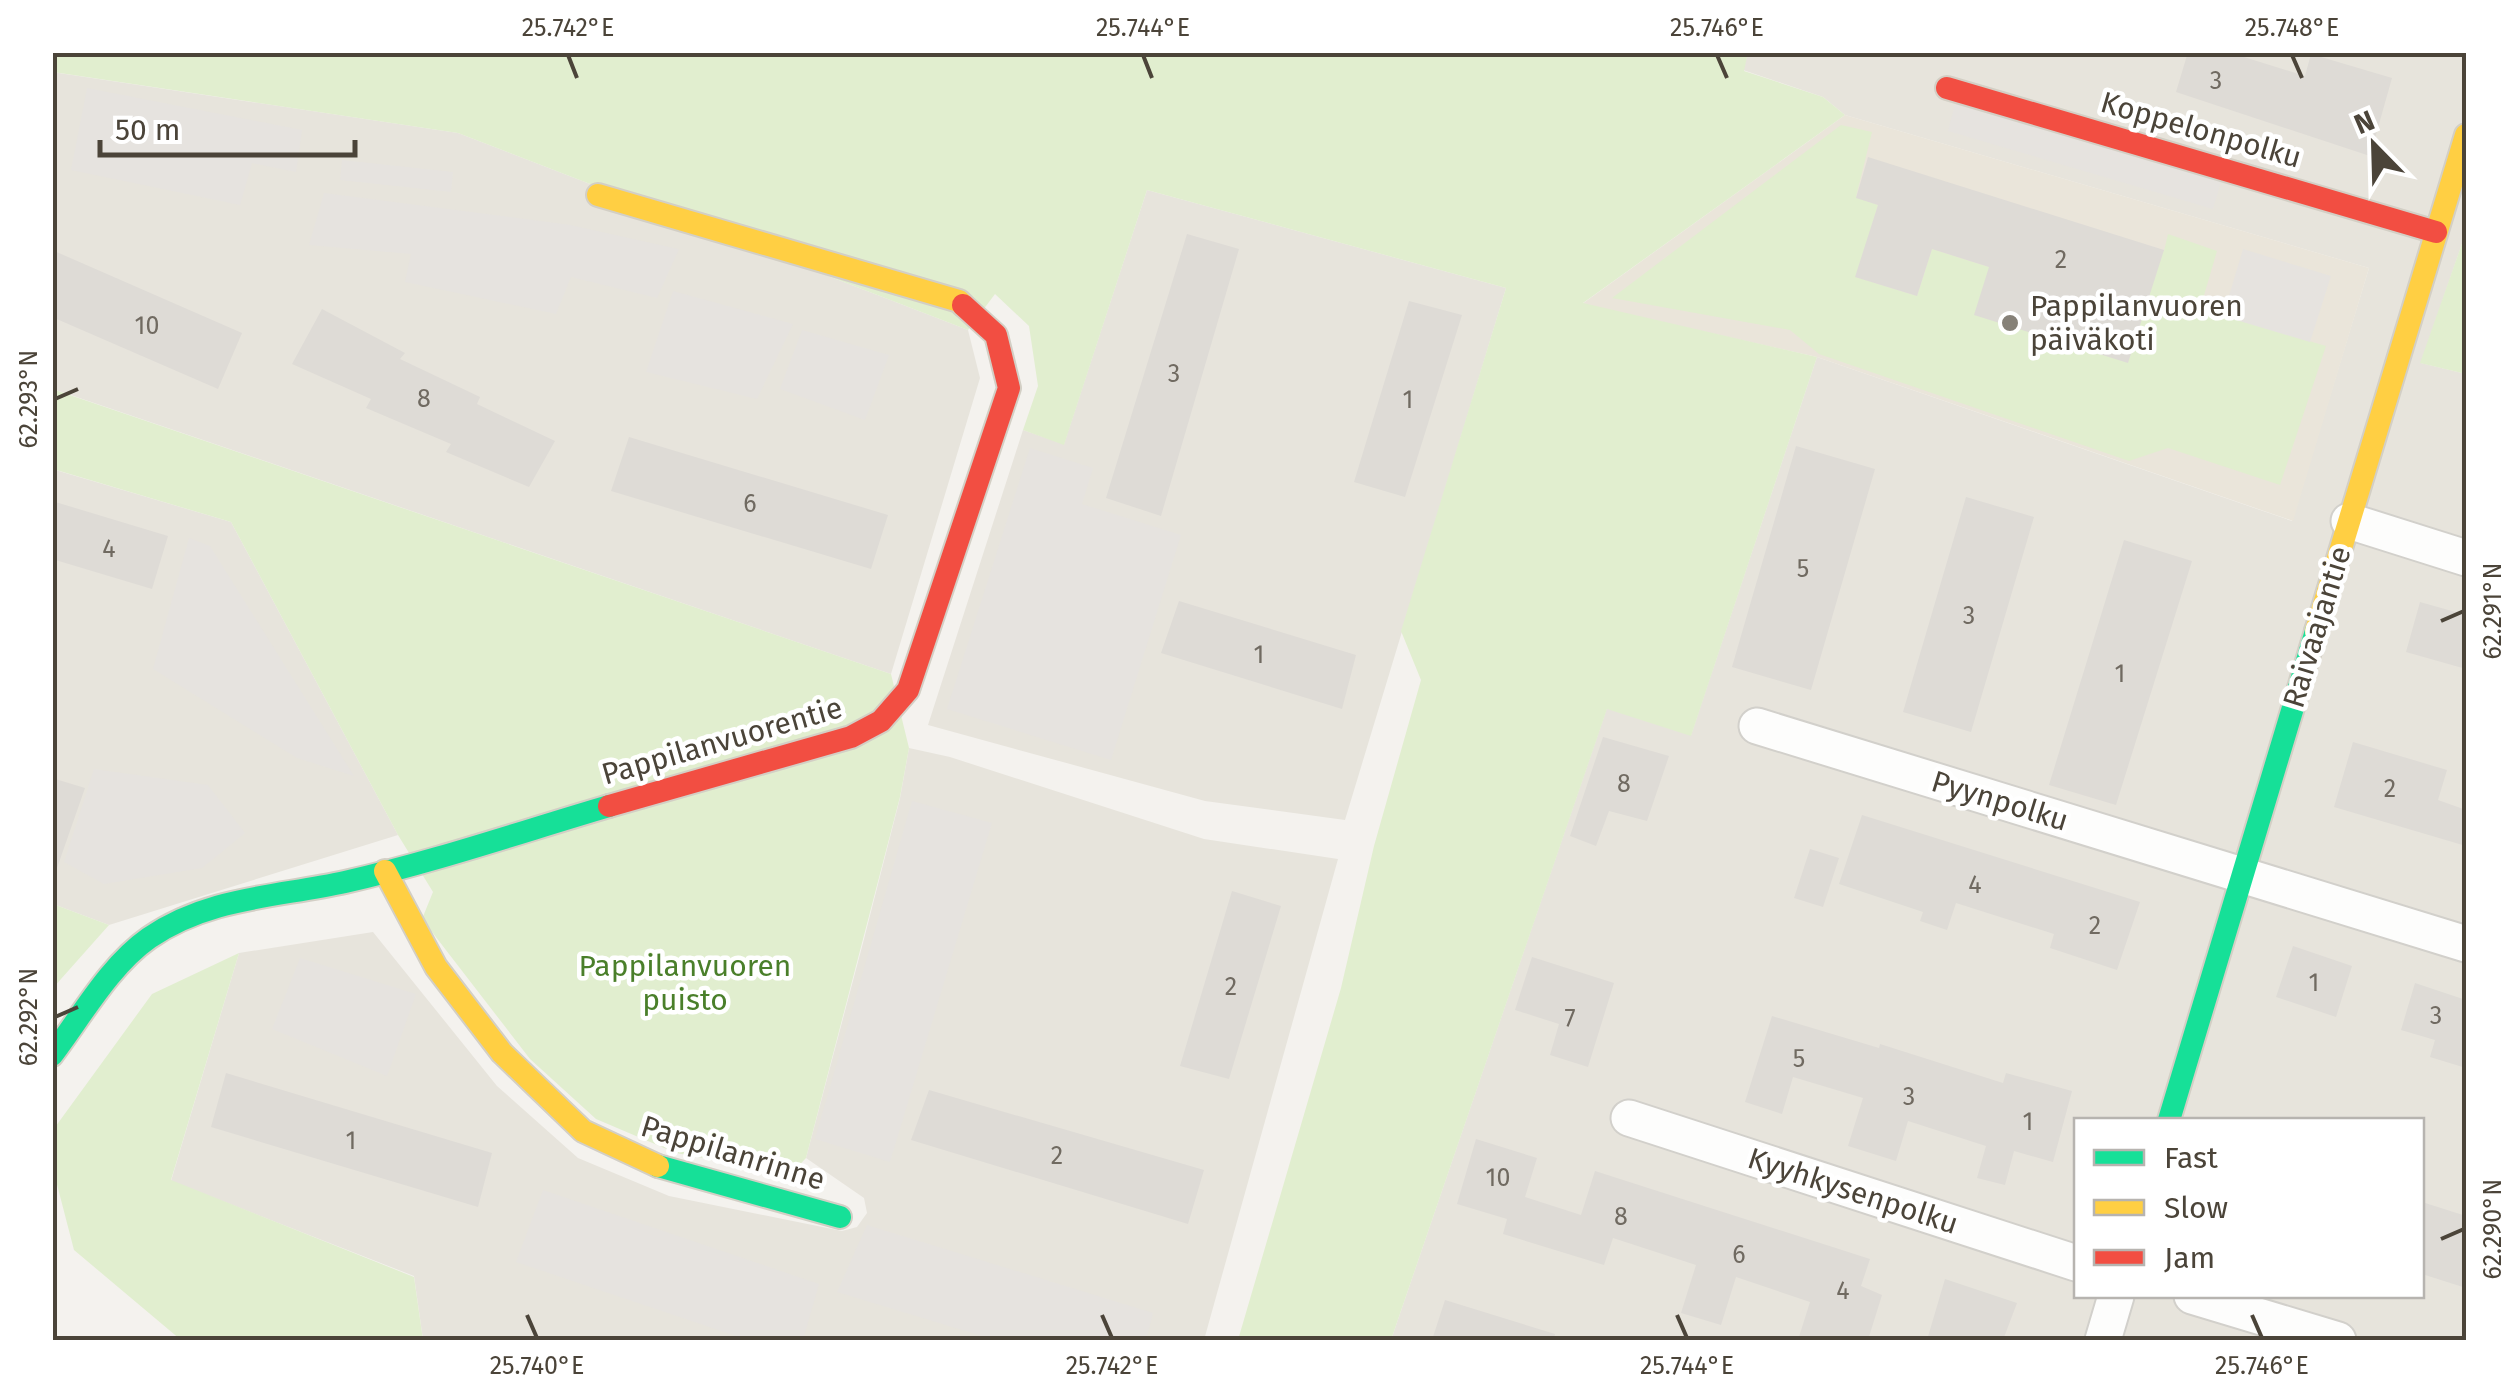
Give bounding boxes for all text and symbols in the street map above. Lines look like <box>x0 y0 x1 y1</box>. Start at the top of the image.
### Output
text: 25.742°E <box>522 13 614 43</box>
text: 25.744°E <box>1096 13 1190 43</box>
text: 25.746°E <box>1670 13 1764 43</box>
text: 25.748°E <box>2245 13 2339 43</box>
house number: 3 <box>2210 66 2222 96</box>
street label: Koppelonpolku <box>2096 84 2306 176</box>
scale bar <box>100 95 355 157</box>
north arrow <box>2324 95 2424 195</box>
text: N <box>2349 104 2379 141</box>
text: 50 m <box>115 112 180 148</box>
house number: 2 <box>2055 245 2067 275</box>
place label: Pappilanvuoren päiväkoti <box>2030 288 2243 358</box>
house number: 10 <box>135 311 159 341</box>
marker: Pappilanvuoren päiväkoti <box>1999 312 2021 334</box>
text: 62.293°N <box>14 350 44 448</box>
house number: 3 <box>1168 359 1180 389</box>
house number: 8 <box>417 384 431 414</box>
house number: 1 <box>1403 385 1413 415</box>
house number: 6 <box>743 489 757 519</box>
house number: 4 <box>102 534 116 564</box>
street label: Raivaajantie <box>2275 542 2359 712</box>
house number: 5 <box>1797 554 1809 584</box>
text: 62.291°N <box>2478 562 2508 660</box>
house number: 3 <box>1963 601 1975 631</box>
house number: 1 <box>1254 640 1264 670</box>
house number: 1 <box>2115 659 2125 689</box>
street label: Pappilanvuorentie <box>598 689 846 793</box>
street label: Pyynpolku <box>1927 763 2073 839</box>
house number: 8 <box>1617 769 1631 799</box>
house number: 2 <box>2384 774 2396 804</box>
house number: 4 <box>1968 870 1982 900</box>
house number: 2 <box>2089 911 2101 941</box>
park label: Pappilanvuoren puisto <box>579 948 791 1018</box>
text: 62.292°N <box>14 968 44 1066</box>
house number: 1 <box>2309 968 2319 998</box>
house number: 2 <box>1225 972 1237 1002</box>
house number: 3 <box>2430 1001 2442 1031</box>
house number: 7 <box>1564 1003 1576 1033</box>
house number: 5 <box>1793 1044 1805 1074</box>
house number: 3 <box>1903 1082 1915 1112</box>
house number: 1 <box>2023 1107 2033 1137</box>
street label: Pappilanrinne <box>637 1108 829 1198</box>
legend <box>2074 1118 2424 1298</box>
house number: 1 <box>346 1126 356 1156</box>
street label: Kyyhkysenpolku <box>1743 1140 1963 1242</box>
text: Fast <box>2164 1140 2218 1176</box>
house number: 2 <box>1051 1141 1063 1171</box>
house number: 10 <box>1486 1163 1510 1193</box>
text: 62.290°N <box>2478 1179 2508 1279</box>
text: Slow <box>2164 1190 2228 1226</box>
house number: 8 <box>1614 1202 1628 1232</box>
house number: 6 <box>1732 1240 1746 1270</box>
text: Jam <box>2164 1240 2215 1276</box>
house number: 4 <box>1836 1276 1850 1306</box>
text: 25.740°E <box>490 1351 584 1381</box>
text: 25.742°E <box>1066 1351 1158 1381</box>
text: 25.744°E <box>1640 1351 1734 1381</box>
text: 25.746°E <box>2215 1351 2309 1381</box>

